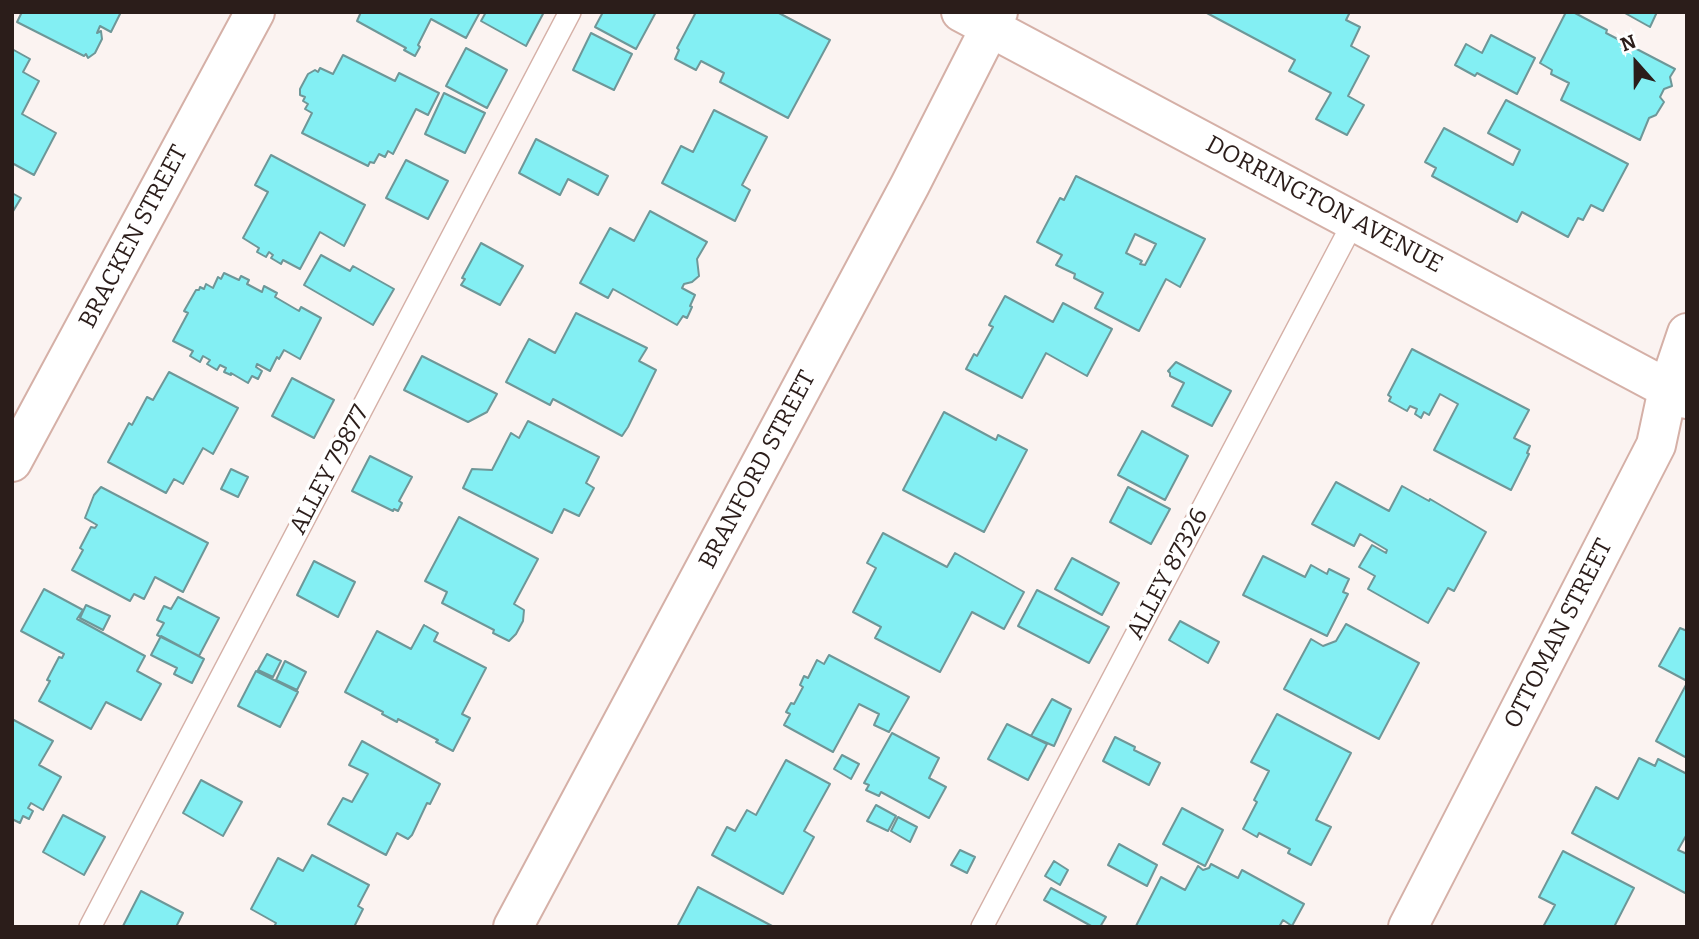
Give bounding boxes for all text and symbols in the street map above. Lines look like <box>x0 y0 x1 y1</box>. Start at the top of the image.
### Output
north arrow <box>1601 28 1671 98</box>
text: N <box>1617 30 1639 56</box>
street label: DORRINGTON AVENUE <box>1201 130 1447 280</box>
street label: BRACKEN STREET <box>74 141 194 333</box>
street label: BRANFORD STREET <box>694 366 822 574</box>
street label: ALLEY 79877 <box>284 401 376 539</box>
street label: ALLEY 87326 <box>1121 504 1215 644</box>
street label: OTTOMAN STREET <box>1499 535 1619 733</box>

